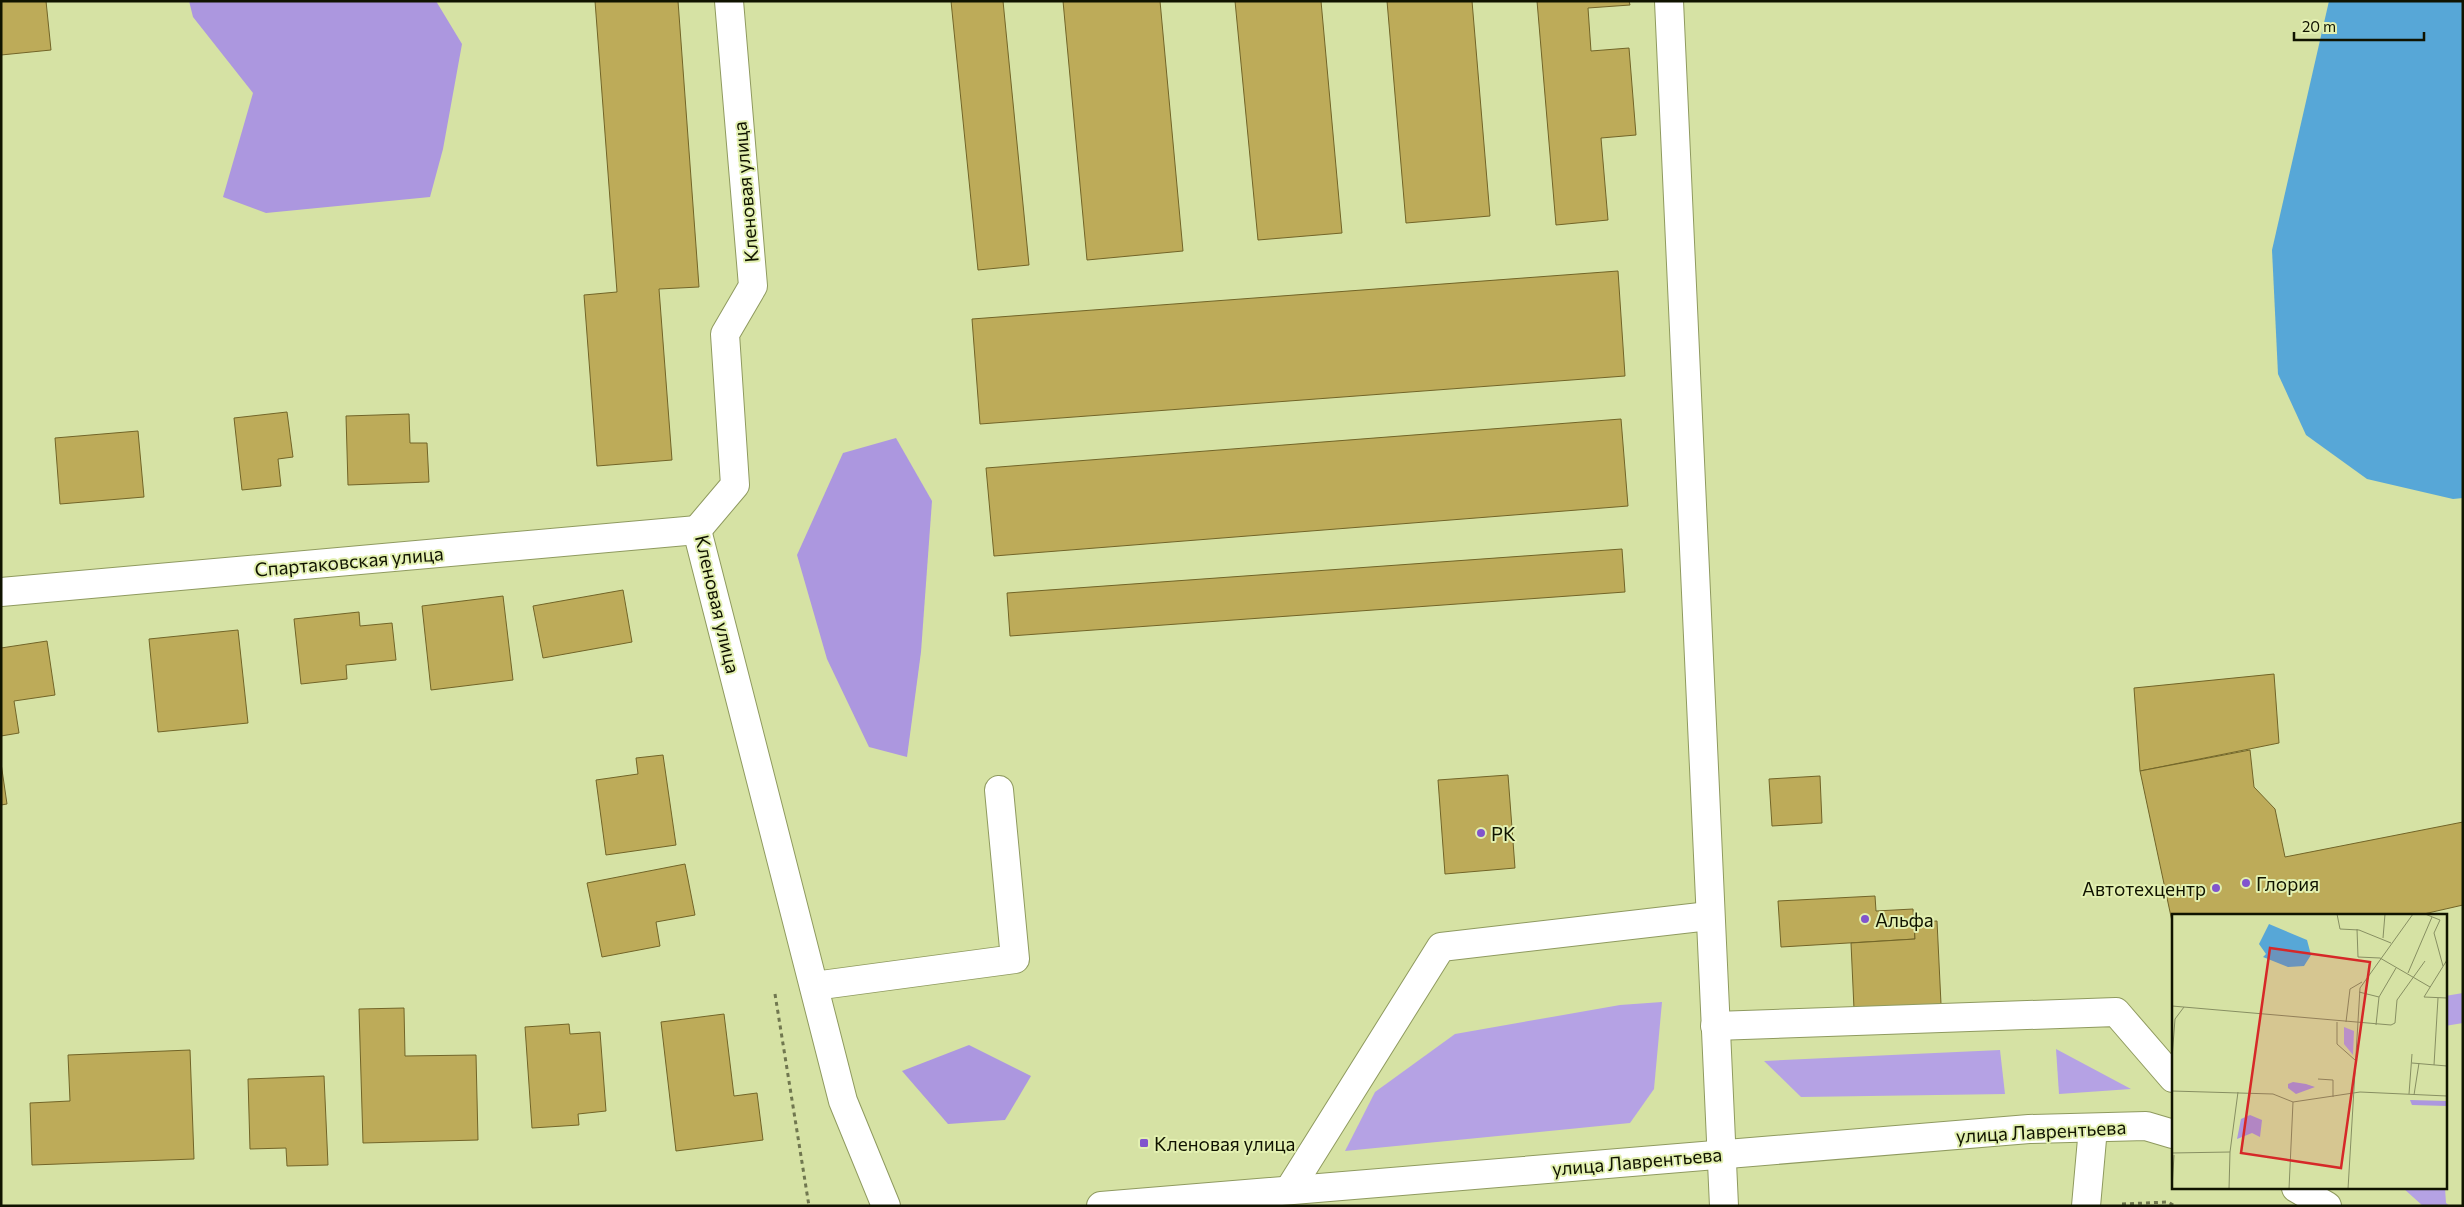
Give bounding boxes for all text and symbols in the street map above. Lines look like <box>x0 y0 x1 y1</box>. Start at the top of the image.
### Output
scale bar <box>2294 10 2424 42</box>
text: 20 m <box>2302 17 2336 35</box>
street label: Кленовая улица <box>727 121 763 263</box>
street label: Кленовая улица <box>691 532 745 676</box>
street label: Спартаковская улица <box>254 541 444 581</box>
place label: РК <box>1491 822 1516 845</box>
marker: РК <box>1475 827 1487 839</box>
place label: Глория <box>2256 872 2319 895</box>
place label: Автотехцентр <box>2082 877 2206 900</box>
marker: Глория <box>2240 877 2252 889</box>
marker: Автотехцентр <box>2210 882 2222 894</box>
place label: Альфа <box>1875 908 1934 931</box>
marker: Альфа <box>1859 913 1871 925</box>
inset map <box>2172 914 2446 1190</box>
street label: улица Лаврентьева <box>1955 1115 2127 1147</box>
place label: Кленовая улица <box>1154 1132 1295 1155</box>
marker: Кленовая улица <box>1138 1137 1150 1149</box>
street label: улица Лаврентьева <box>1551 1142 1723 1180</box>

